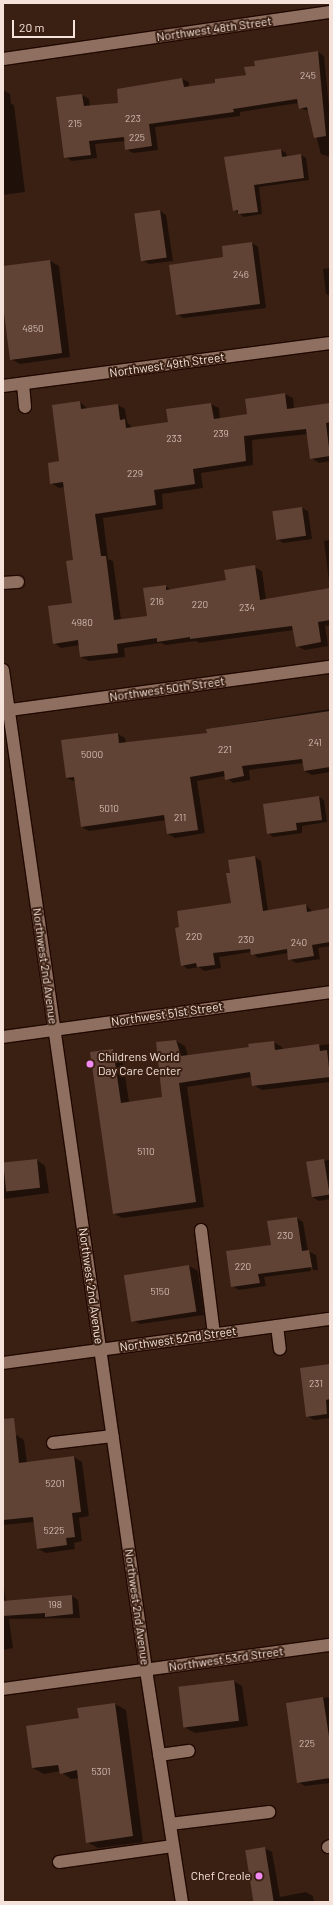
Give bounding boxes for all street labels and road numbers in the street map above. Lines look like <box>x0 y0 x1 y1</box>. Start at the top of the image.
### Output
street label: Northwest 48th Street <box>156 14 272 44</box>
street label: Northwest 49th Street <box>109 350 225 380</box>
street label: Northwest 50th Street <box>109 674 225 704</box>
street label: Northwest 2nd Avenue <box>30 907 60 1025</box>
street label: Northwest 51st Street <box>110 999 224 1029</box>
street label: Northwest 2nd Avenue <box>76 1227 106 1345</box>
street label: Northwest 52nd Street <box>119 1324 237 1354</box>
street label: Northwest 2nd Avenue <box>122 1548 152 1666</box>
street label: Northwest 53rd Street <box>168 1644 284 1674</box>

